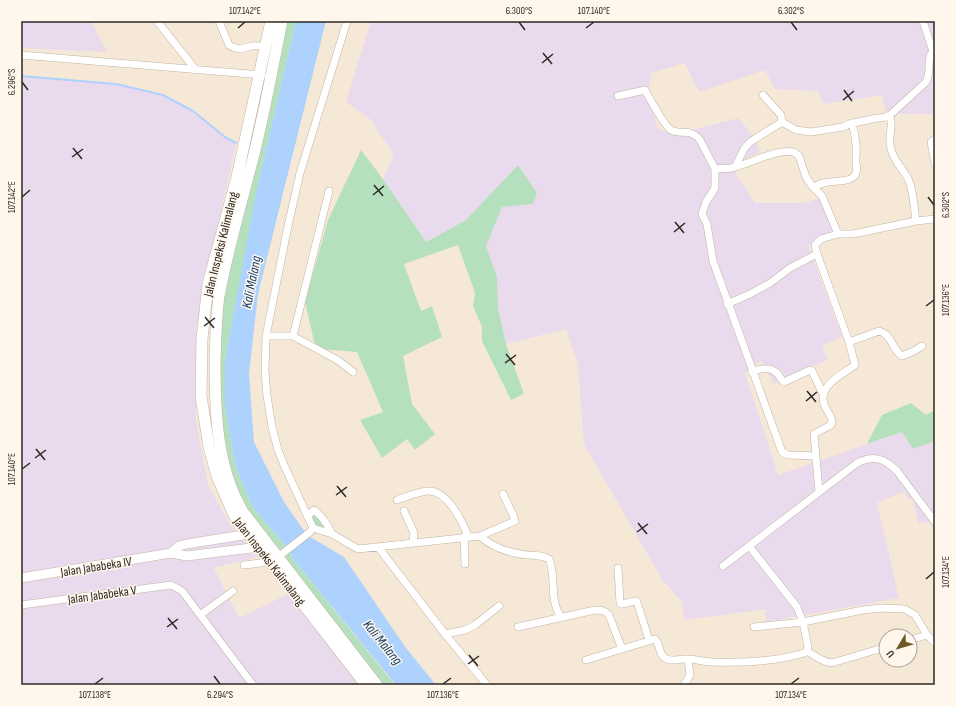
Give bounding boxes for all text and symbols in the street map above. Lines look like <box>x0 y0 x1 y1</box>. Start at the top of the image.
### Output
text: 107.142°E <box>229 5 261 17</box>
text: 6.300°S <box>506 5 532 17</box>
text: 107.140°E <box>578 5 610 17</box>
text: 6.302°S <box>778 5 804 17</box>
text: 6.296°S <box>6 69 18 95</box>
text: 107.142°E <box>6 181 18 213</box>
street label: Jalan Inspeksi Kalimalang <box>200 190 242 299</box>
text: 6.302°S <box>940 192 952 218</box>
water label: Kali Malang <box>238 254 265 310</box>
text: 107.136°E <box>940 284 952 316</box>
text: 107.140°E <box>6 453 18 485</box>
street label: Jalan Inspeksi Kalimalang <box>229 514 309 609</box>
street label: Jalan Jababeka IV <box>58 553 133 581</box>
text: 107.134°E <box>940 556 952 588</box>
street label: Jalan Jababeka V <box>66 582 138 608</box>
water label: Kali Malang <box>359 616 406 668</box>
north arrow <box>878 628 918 668</box>
text: U <box>883 647 897 660</box>
text: 107.138°E <box>79 689 111 701</box>
text: 6.294°S <box>207 689 233 701</box>
text: 107.136°E <box>427 689 459 701</box>
text: 107.134°E <box>775 689 807 701</box>

